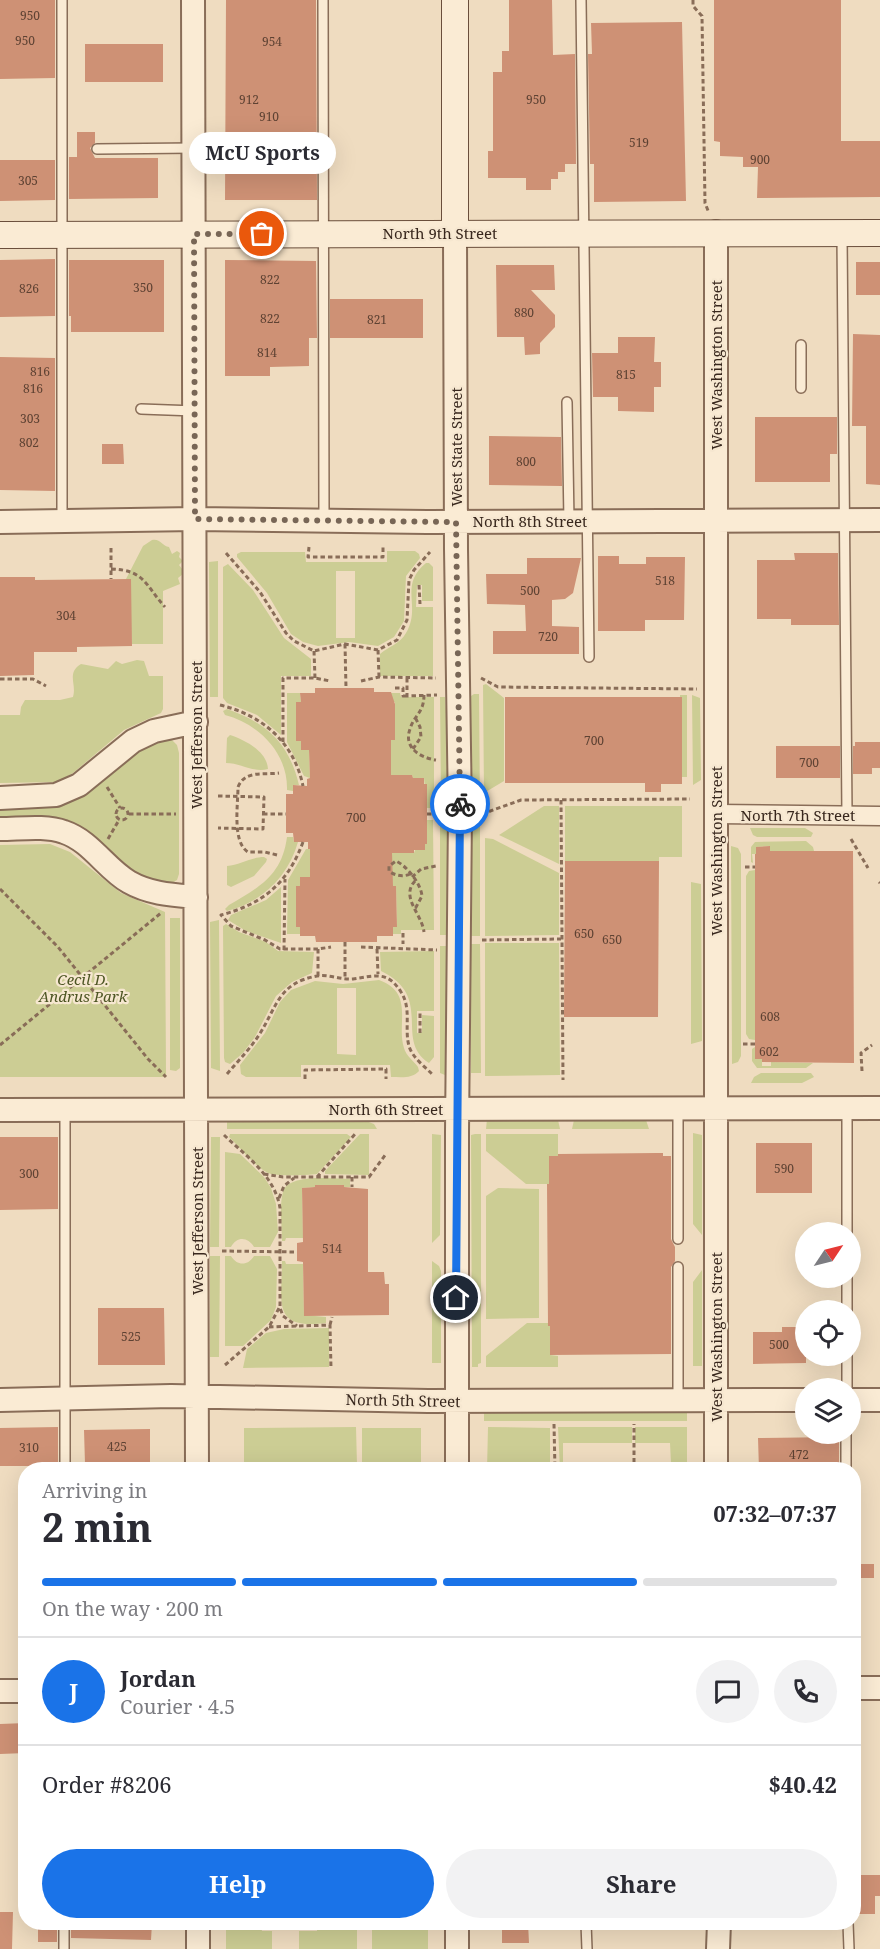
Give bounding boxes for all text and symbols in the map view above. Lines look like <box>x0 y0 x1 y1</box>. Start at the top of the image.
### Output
house number: 950 <box>20 7 40 24</box>
house number: 950 <box>15 32 35 49</box>
house number: 954 <box>262 33 282 50</box>
house number: 912 <box>239 91 259 108</box>
house number: 950 <box>526 91 546 108</box>
house number: 910 <box>259 108 279 125</box>
callout: McU Sports <box>188 132 336 174</box>
house number: 519 <box>629 134 649 151</box>
text: McU Sports <box>205 139 320 166</box>
house number: 900 <box>750 151 770 168</box>
house number: 305 <box>18 172 38 189</box>
pin <box>236 208 287 259</box>
icon: bag <box>245 217 278 250</box>
street label: North 9th Street <box>383 223 497 243</box>
house number: 822 <box>260 271 280 288</box>
house number: 350 <box>133 279 153 296</box>
house number: 826 <box>19 280 39 297</box>
street label: West Washington Street <box>706 280 726 450</box>
house number: 880 <box>514 304 534 321</box>
house number: 822 <box>260 310 280 327</box>
house number: 821 <box>367 311 387 328</box>
house number: 814 <box>257 344 277 361</box>
house number: 816 <box>30 363 50 380</box>
house number: 815 <box>616 366 636 383</box>
house number: 816 <box>23 380 43 397</box>
street label: West State Street <box>446 387 466 507</box>
house number: 303 <box>20 410 40 427</box>
house number: 802 <box>19 434 39 451</box>
house number: 800 <box>516 453 536 470</box>
street label: North 8th Street <box>473 511 587 531</box>
house number: 518 <box>655 572 675 589</box>
house number: 500 <box>520 582 540 599</box>
house number: 304 <box>56 607 76 624</box>
house number: 720 <box>538 628 558 645</box>
street label: West Jefferson Street <box>186 661 206 809</box>
house number: 700 <box>584 732 604 749</box>
house number: 700 <box>799 754 819 771</box>
street label: West Washington Street <box>706 766 726 936</box>
courier <box>430 774 490 834</box>
icon: bike <box>444 788 477 821</box>
street label: North 7th Street <box>741 805 855 825</box>
house number: 700 <box>346 809 366 826</box>
house number: 650 <box>574 925 594 942</box>
house number: 650 <box>602 931 622 948</box>
park label: Cecil D. Andrus Park <box>38 969 128 1006</box>
house number: 608 <box>760 1008 780 1025</box>
house number: 602 <box>759 1043 779 1060</box>
street label: North 6th Street <box>329 1099 443 1119</box>
street label: West Jefferson Street <box>187 1147 207 1295</box>
house number: 590 <box>774 1160 794 1177</box>
house number: 300 <box>19 1165 39 1182</box>
north arrow <box>795 1222 861 1288</box>
map controls <box>795 1222 861 1444</box>
house number: 514 <box>322 1240 342 1257</box>
street label: West Washington Street <box>706 1252 726 1422</box>
pin <box>430 1272 481 1323</box>
icon: home <box>439 1281 472 1314</box>
button: locate <box>795 1300 861 1366</box>
house number: 525 <box>121 1328 141 1345</box>
house number: 500 <box>769 1336 789 1353</box>
button: layers <box>795 1378 861 1444</box>
street label: North 5th Street <box>345 1389 461 1411</box>
house number: 425 <box>107 1438 127 1455</box>
house number: 310 <box>19 1439 39 1456</box>
house number: 472 <box>789 1446 809 1463</box>
text: Arriving in <box>42 1477 147 1504</box>
text: 07:32–07:37 <box>713 1498 837 1528</box>
text: 2 min <box>42 1500 152 1553</box>
text: On the way · 200 m <box>42 1595 223 1622</box>
button: chat <box>696 1660 759 1723</box>
button: phone <box>774 1660 837 1723</box>
text: Jordan <box>120 1663 196 1693</box>
text: J <box>69 1676 78 1706</box>
text: Courier · 4.5 <box>120 1693 235 1720</box>
text: Order #8206 <box>42 1769 172 1799</box>
text: $40.42 <box>768 1769 837 1799</box>
button: Help <box>42 1849 434 1918</box>
button: Share <box>446 1849 837 1918</box>

